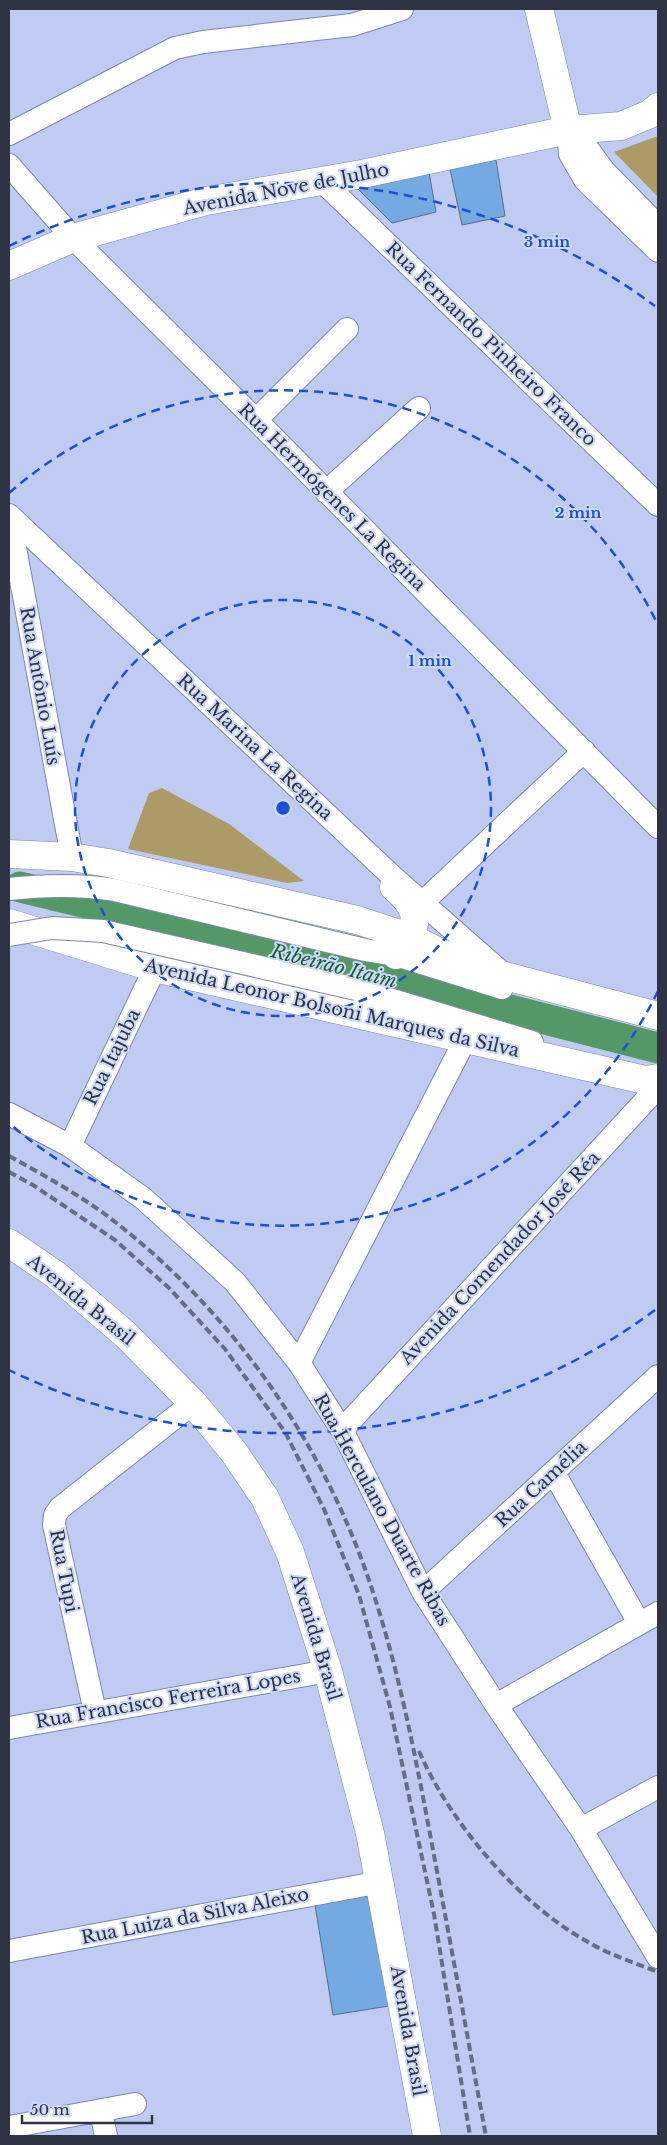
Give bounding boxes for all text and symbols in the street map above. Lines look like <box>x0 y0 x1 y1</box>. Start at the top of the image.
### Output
street label: Avenida Nove de Julho <box>180 158 391 220</box>
text: 3 min <box>524 232 570 251</box>
street label: Rua Fernando Pinheiro Franco <box>381 237 601 451</box>
street label: Rua Hermógenes La Regina <box>234 399 430 595</box>
text: 2 min <box>555 503 601 522</box>
street label: Rua Antônio Luís <box>15 605 65 767</box>
text: 1 min <box>408 651 452 670</box>
street label: Rua Marina La Regina <box>173 669 337 825</box>
centre of rings <box>274 799 292 817</box>
water label: Ribeirão Itaim <box>268 939 400 993</box>
street label: Avenida Leonor Bolsoni Marques da Silva <box>142 954 522 1062</box>
street label: Rua Itajuba <box>79 1005 145 1109</box>
street label: Avenida Comendador José Réa <box>395 1147 605 1370</box>
street label: Avenida Brasil <box>22 1249 139 1350</box>
street label: Rua Herculano Duarte Ribas <box>309 1390 455 1630</box>
street label: Rua Camélia <box>491 1436 591 1532</box>
street label: Rua Tupi <box>45 1527 83 1615</box>
street label: Avenida Brasil <box>286 1570 346 1703</box>
street label: Rua Francisco Ferreira Lopes <box>34 1665 302 1733</box>
street label: Rua Luiza da Silva Aleixo <box>79 1883 311 1949</box>
street label: Avenida Brasil <box>386 1963 430 2098</box>
scale bar <box>22 2092 152 2124</box>
text: 50 m <box>30 2100 70 2119</box>

